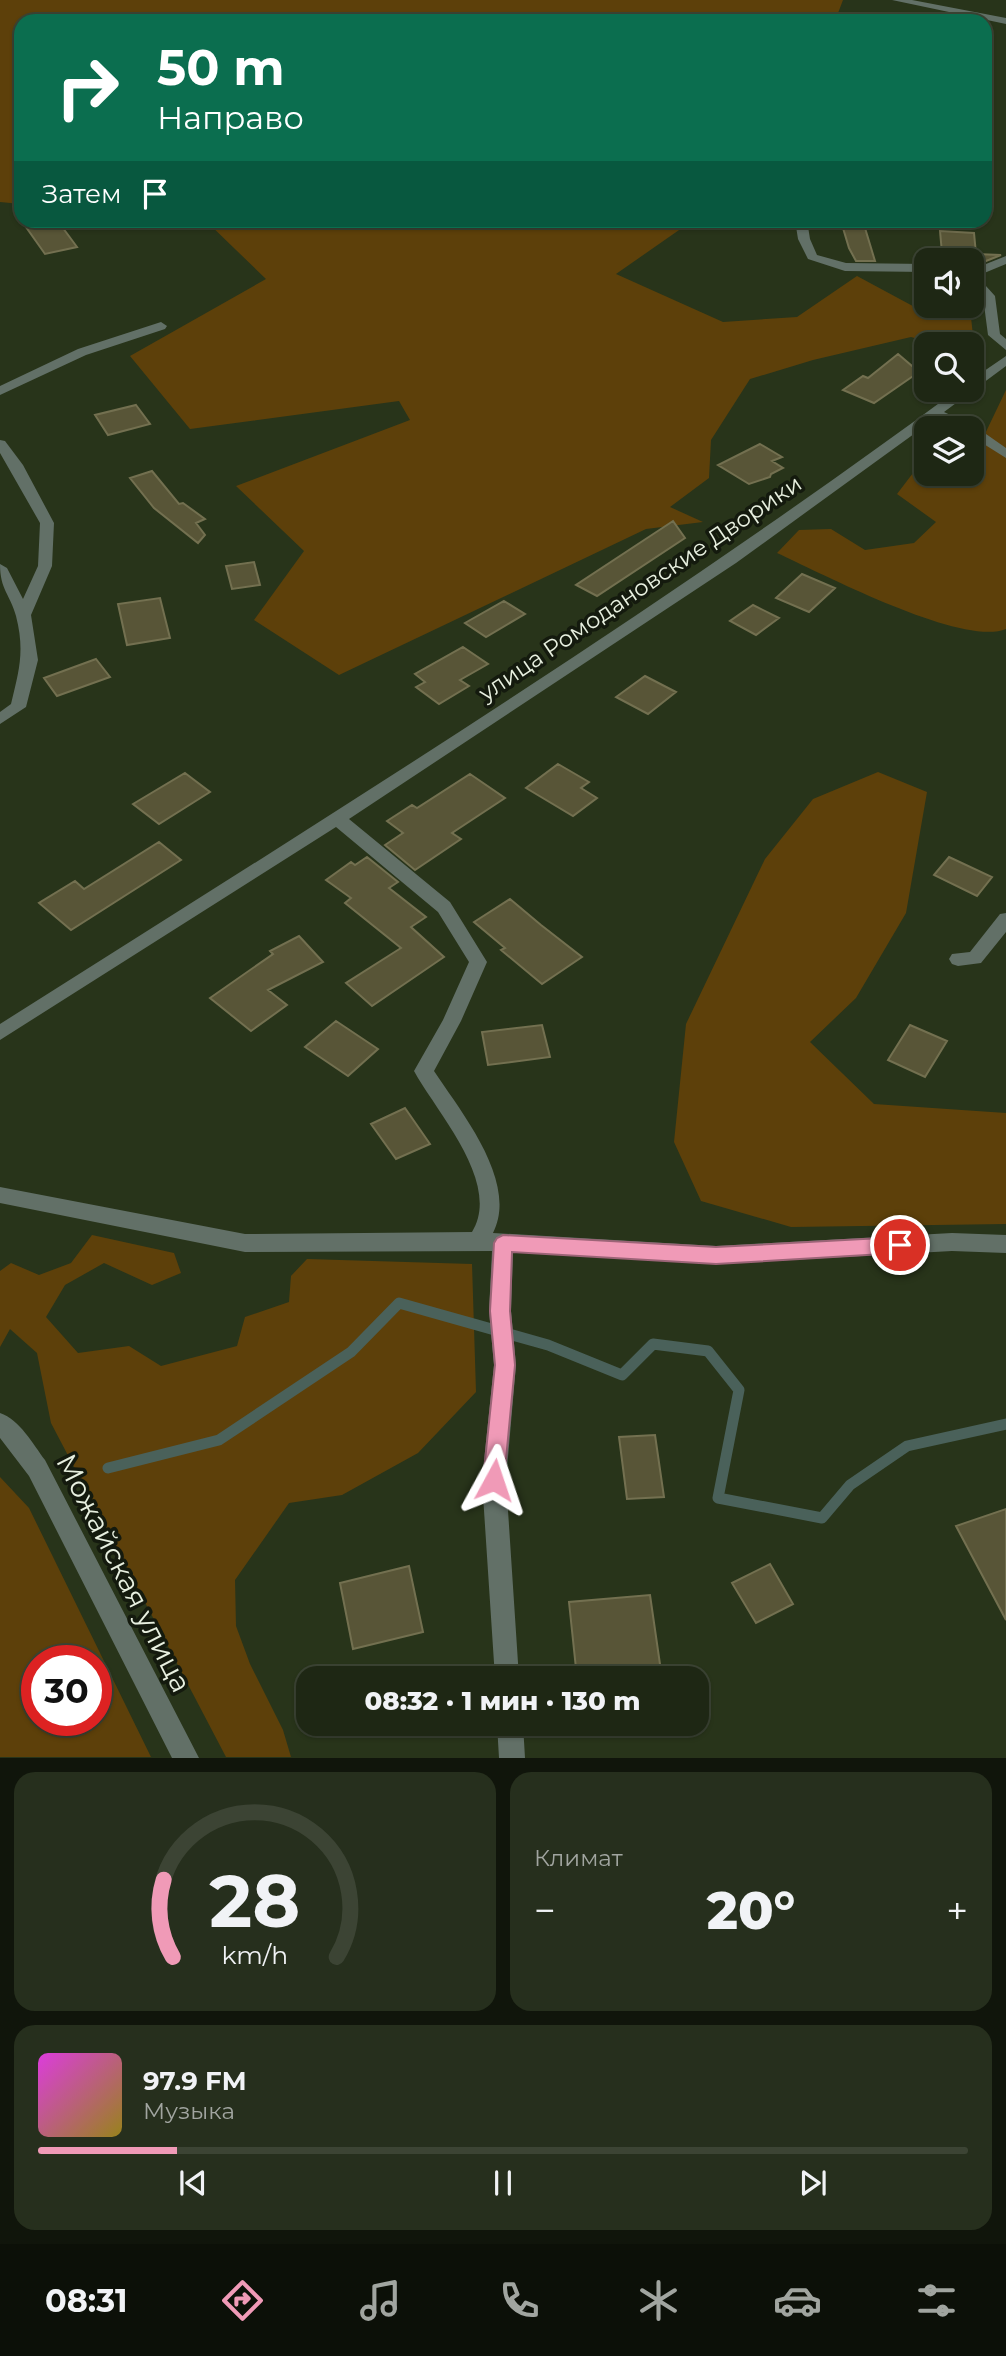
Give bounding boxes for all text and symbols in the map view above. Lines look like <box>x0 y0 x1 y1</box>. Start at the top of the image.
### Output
text: 50 m <box>157 38 285 97</box>
icon: right <box>42 42 133 133</box>
text: Направо <box>157 98 304 137</box>
icon: arrive <box>136 175 174 213</box>
text: Затем <box>42 178 122 210</box>
map controls <box>914 248 984 486</box>
button: sound <box>914 248 984 318</box>
button: search <box>914 332 984 402</box>
button: layers <box>914 416 984 486</box>
street label: улица Ромодановские Дворики <box>472 469 807 707</box>
pin <box>870 1215 930 1275</box>
icon: arrive <box>881 1226 919 1264</box>
position arrow <box>457 1443 531 1517</box>
street label: Можайская улица <box>49 1448 199 1698</box>
speed limit sign: 30 <box>21 1645 112 1736</box>
text: 08:32 · 1 мин · 130 m <box>365 1685 641 1717</box>
text: Климат <box>534 1844 623 1872</box>
text: 28 <box>210 1858 301 1946</box>
text: 20° <box>707 1879 795 1942</box>
text: − <box>534 1887 556 1934</box>
text: + <box>946 1887 968 1934</box>
text: km/h <box>222 1940 288 1970</box>
text: 97.9 FM <box>143 2065 247 2097</box>
text: Музыка <box>143 2097 235 2125</box>
icon: previous <box>174 2164 212 2202</box>
icon: pause <box>484 2164 522 2202</box>
icon: next <box>794 2164 832 2202</box>
icon: directions <box>218 2276 267 2325</box>
icon: music <box>356 2276 405 2325</box>
icon: phone <box>495 2276 544 2325</box>
icon: climate <box>634 2276 683 2325</box>
icon: car <box>773 2276 822 2325</box>
icon: filters <box>912 2276 961 2325</box>
text: 08:31 <box>45 2281 128 2320</box>

